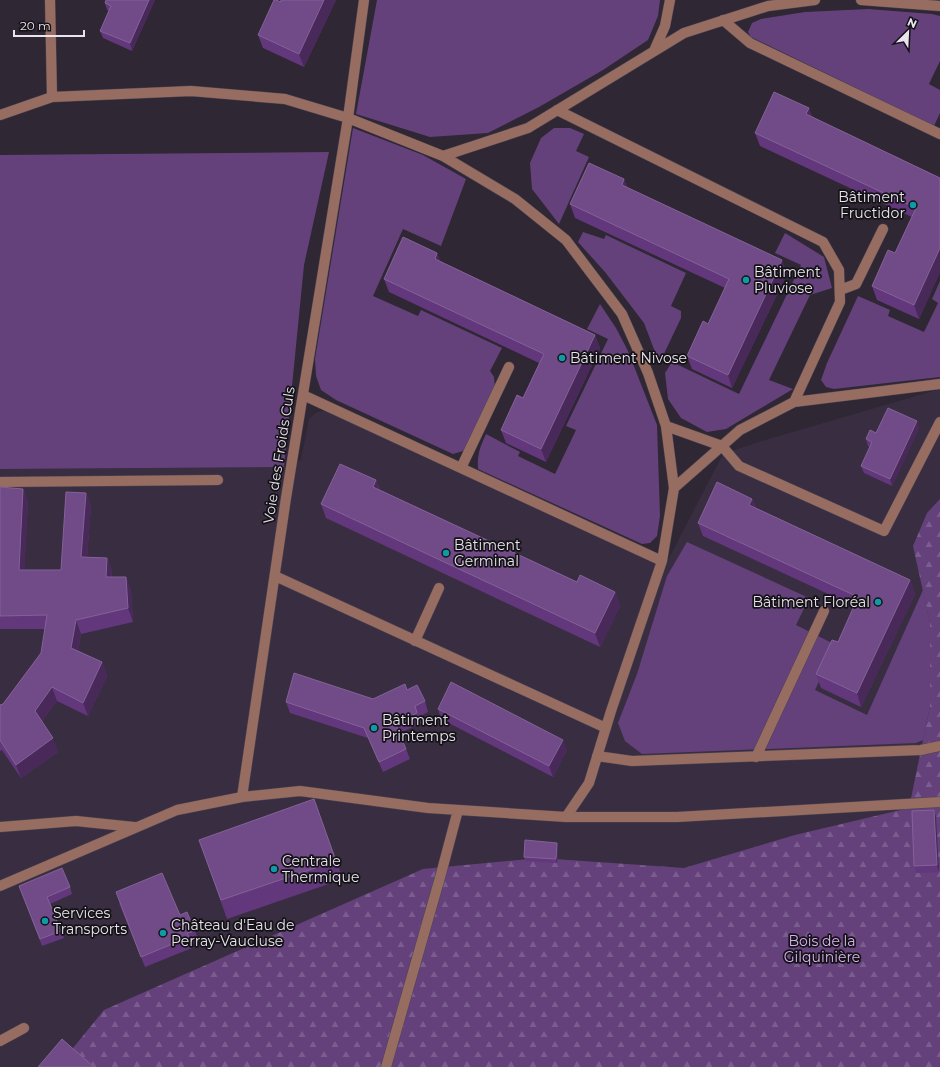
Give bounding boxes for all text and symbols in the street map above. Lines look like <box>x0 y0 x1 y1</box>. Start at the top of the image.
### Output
scale bar <box>14 12 84 38</box>
north arrow <box>888 12 928 52</box>
text: N <box>905 15 919 31</box>
text: 20 m <box>20 18 51 33</box>
place label: Bâtiment Fructidor <box>838 188 905 222</box>
marker: Bâtiment Fructidor <box>908 200 918 210</box>
place label: Bâtiment Pluviose <box>754 263 821 297</box>
marker: Bâtiment Pluviose <box>741 275 751 285</box>
place label: Bâtiment Nivose <box>570 349 687 367</box>
marker: Bâtiment Nivose <box>557 353 567 363</box>
street label: Voie des Froids Culs <box>259 385 299 525</box>
place label: Bâtiment Germinal <box>454 536 521 570</box>
marker: Bâtiment Germinal <box>441 548 451 558</box>
place label: Bâtiment Floréal <box>752 593 870 611</box>
marker: Bâtiment Floréal <box>873 597 883 607</box>
place label: Bâtiment Printemps <box>382 711 456 745</box>
marker: Bâtiment Printemps <box>369 723 379 733</box>
place label: Centrale Thermique <box>282 852 359 886</box>
marker: Centrale Thermique <box>269 864 279 874</box>
place label: Services Transports <box>53 904 127 938</box>
marker: Services Transports <box>40 916 50 926</box>
place label: Château d'Eau de Perray-Vaucluse <box>171 916 295 950</box>
marker: Château d'Eau de Perray-Vaucluse <box>158 928 168 938</box>
park label: Bois de la Gilquinière <box>784 932 860 966</box>

